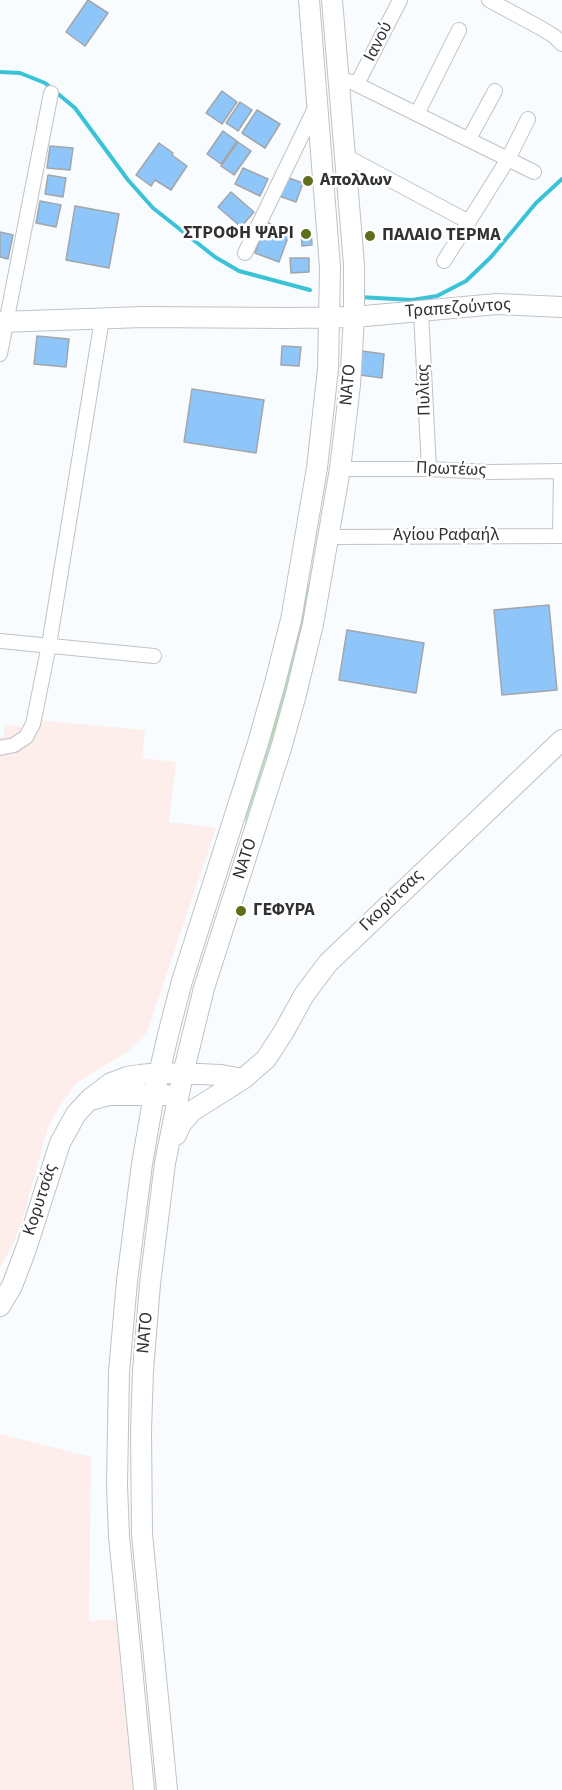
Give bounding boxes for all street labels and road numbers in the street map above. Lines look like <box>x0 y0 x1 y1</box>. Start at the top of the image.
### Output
street label: Ιανού <box>360 18 398 66</box>
street label: Τραπεζούντος <box>404 295 512 323</box>
street label: ΝΑΤΟ <box>336 363 362 407</box>
street label: Πυλίας <box>413 364 437 416</box>
street label: Πρωτέως <box>416 458 486 482</box>
street label: Αγίου Ραφαήλ <box>393 525 499 547</box>
street label: ΝΑΤΟ <box>229 836 263 882</box>
street label: Γκορύτσας <box>356 865 428 937</box>
street label: Κορυτσάς <box>19 1161 63 1239</box>
street label: ΝΑΤΟ <box>133 1311 159 1355</box>

